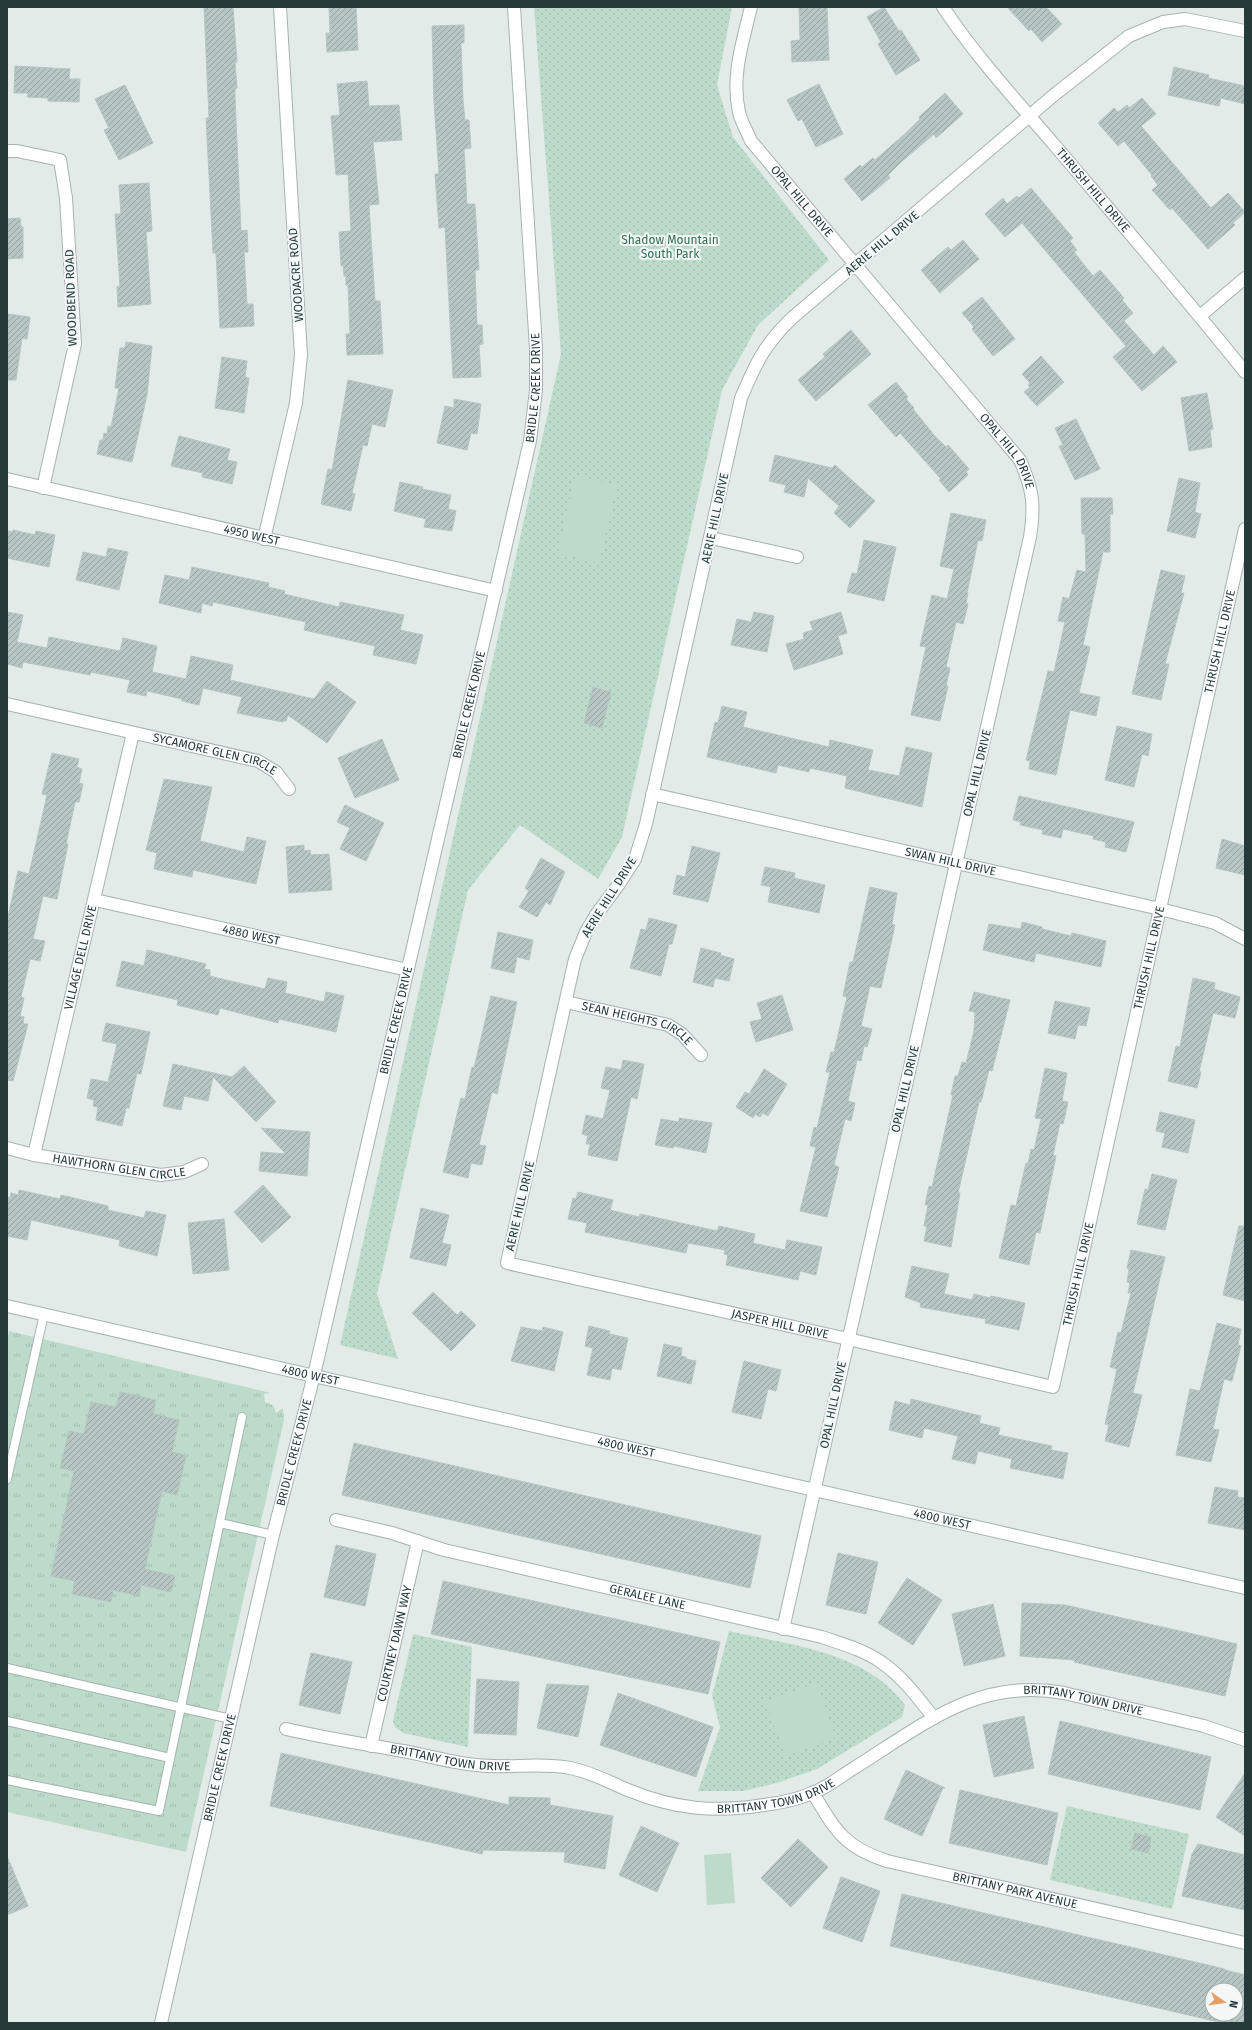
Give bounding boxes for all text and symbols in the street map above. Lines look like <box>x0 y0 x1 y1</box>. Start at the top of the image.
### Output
street label: THRUSH HILL DRIVE <box>1053 145 1133 235</box>
street label: OPAL HILL DRIVE <box>768 163 836 240</box>
street label: AERIE HILL DRIVE <box>842 208 922 278</box>
street label: WOODACRE ROAD <box>286 227 306 323</box>
park label: Shadow Mountain South Park <box>621 233 719 261</box>
street label: WOODBEND ROAD <box>62 249 80 347</box>
street label: BRIDLE CREEK DRIVE <box>523 332 543 444</box>
street label: OPAL HILL DRIVE <box>977 410 1037 490</box>
street label: AERIE HILL DRIVE <box>699 471 731 565</box>
street label: 4950 WEST <box>222 522 282 548</box>
street label: THRUSH HILL DRIVE <box>1201 588 1238 695</box>
street label: BRIDLE CREEK DRIVE <box>450 649 488 760</box>
street label: OPAL HILL DRIVE <box>960 728 994 818</box>
street label: SYCAMORE GLEN CIRCLE <box>151 730 279 778</box>
street label: SWAN HILL DRIVE <box>903 844 997 879</box>
street label: AERIE HILL DRIVE <box>579 854 639 940</box>
street label: VILLAGE DELL DRIVE <box>61 904 99 1011</box>
street label: THRUSH HILL DRIVE <box>1131 905 1167 1011</box>
street label: 4880 WEST <box>221 922 282 948</box>
street label: BRIDLE CREEK DRIVE <box>377 965 415 1076</box>
street label: SEAN HEIGHTS CIRCLE <box>580 999 696 1048</box>
street label: OPAL HILL DRIVE <box>888 1044 922 1134</box>
street label: HAWTHORN GLEN CIRCLE <box>52 1151 186 1182</box>
street label: AERIE HILL DRIVE <box>503 1160 537 1252</box>
street label: THRUSH HILL DRIVE <box>1060 1221 1097 1327</box>
street label: JASPER HILL DRIVE <box>730 1306 830 1342</box>
street label: OPAL HILL DRIVE <box>817 1360 849 1450</box>
street label: 4800 WEST <box>280 1362 341 1389</box>
street label: BRIDLE CREEK DRIVE <box>274 1397 315 1507</box>
street label: 4800 WEST <box>596 1434 657 1461</box>
street label: 4800 WEST <box>912 1506 973 1532</box>
street label: GERALEE LANE <box>608 1581 687 1612</box>
street label: COURTNEY DAWN WAY <box>374 1584 415 1703</box>
street label: BRITTANY TOWN DRIVE <box>1023 1683 1144 1718</box>
street label: BRIDLE CREEK DRIVE <box>200 1712 239 1823</box>
street label: BRITTANY TOWN DRIVE <box>389 1742 511 1773</box>
street label: BRITTANY TOWN DRIVE <box>717 1776 838 1816</box>
street label: BRITTANY PARK AVENUE <box>951 1869 1079 1911</box>
north arrow <box>1204 1982 1244 2022</box>
text: N <box>1226 1999 1240 2009</box>

